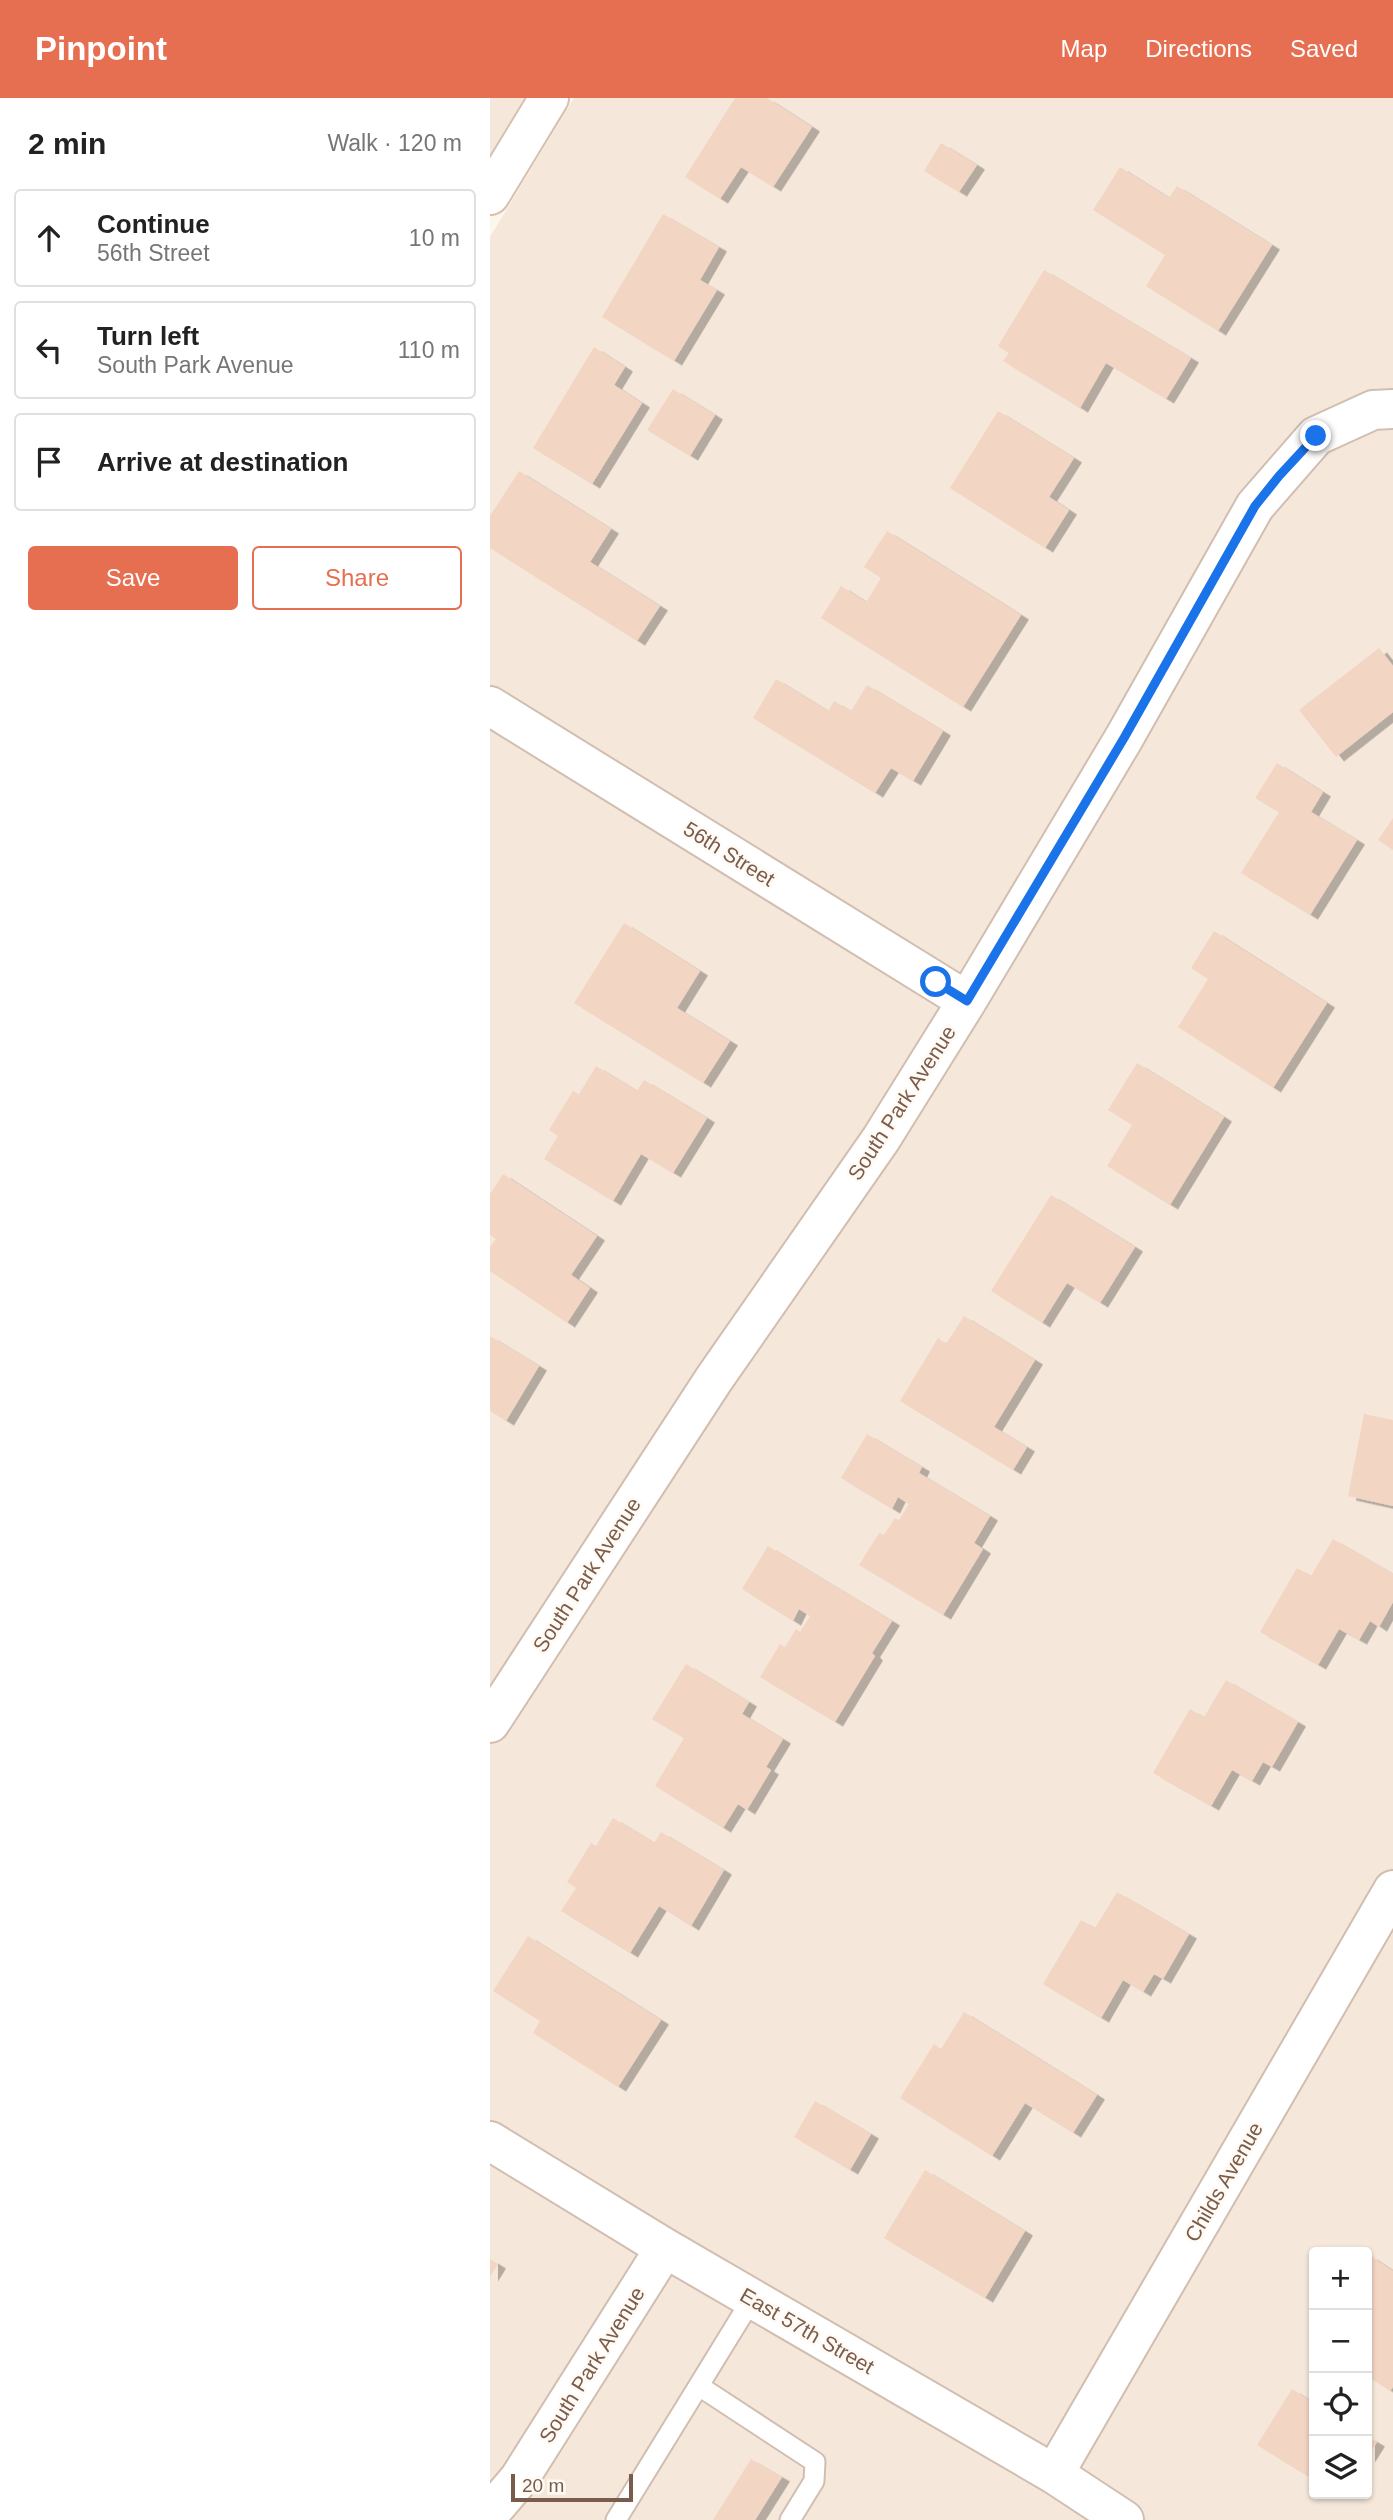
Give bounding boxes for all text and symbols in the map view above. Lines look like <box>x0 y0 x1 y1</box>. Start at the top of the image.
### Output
text: Pinpoint <box>35 30 167 67</box>
text: Map <box>1061 35 1107 62</box>
text: Directions <box>1145 35 1252 62</box>
text: Saved <box>1290 35 1358 62</box>
text: 2 min <box>28 127 106 160</box>
text: Walk · 120 m <box>327 130 462 156</box>
text: Continue <box>97 209 210 239</box>
icon: ahead <box>30 219 68 257</box>
text: 10 m <box>409 225 460 251</box>
text: 56th Street <box>97 240 210 266</box>
text: Turn left <box>97 321 199 351</box>
icon: left <box>30 331 68 369</box>
text: 110 m <box>398 337 460 363</box>
text: South Park Avenue <box>97 352 294 378</box>
route end <box>1300 420 1331 451</box>
icon: arrive <box>30 443 68 481</box>
text: Arrive at destination <box>97 447 348 477</box>
button: Save <box>28 546 238 610</box>
button: Share <box>252 546 462 610</box>
street label: 56th Street <box>680 817 779 891</box>
route start <box>920 966 951 997</box>
street label: South Park Avenue <box>843 1021 960 1184</box>
street label: South Park Avenue <box>528 1493 645 1656</box>
street label: Childs Avenue <box>1180 2118 1267 2245</box>
map controls <box>1309 2247 1372 2499</box>
button: + <box>1309 2247 1372 2310</box>
street label: South Park Avenue <box>534 2283 649 2447</box>
street label: East 57th Street <box>736 2283 878 2378</box>
button: − <box>1309 2310 1372 2373</box>
button: locate <box>1309 2373 1372 2436</box>
button: layers <box>1309 2436 1372 2499</box>
scale bar <box>511 2471 634 2503</box>
text: 20 m <box>522 2475 564 2496</box>

